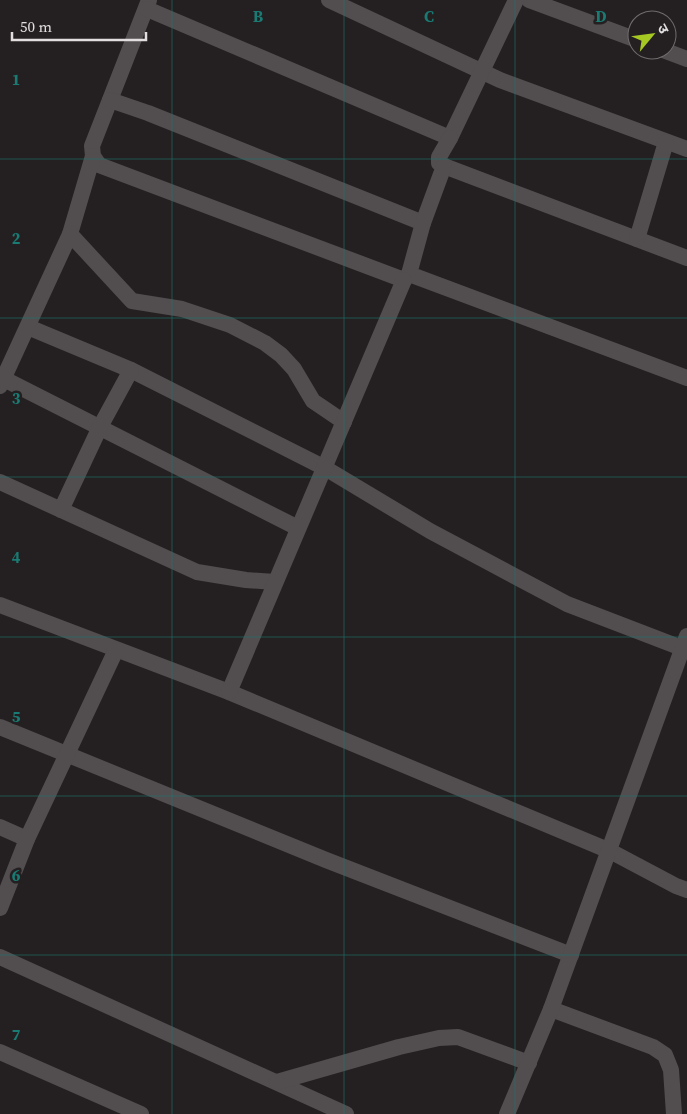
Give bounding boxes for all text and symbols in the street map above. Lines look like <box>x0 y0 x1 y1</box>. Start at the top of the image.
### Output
text: B <box>253 5 264 27</box>
text: C <box>424 5 434 27</box>
text: D <box>595 5 607 27</box>
scale bar <box>12 10 146 42</box>
north arrow <box>627 10 677 60</box>
text: 50 m <box>20 16 52 37</box>
text: उ <box>653 20 674 38</box>
text: 1 <box>12 68 20 90</box>
text: 2 <box>12 227 21 249</box>
text: 3 <box>12 387 21 409</box>
text: 4 <box>12 546 21 568</box>
text: 5 <box>12 705 21 727</box>
text: 6 <box>12 864 21 886</box>
text: 7 <box>12 1023 21 1045</box>

